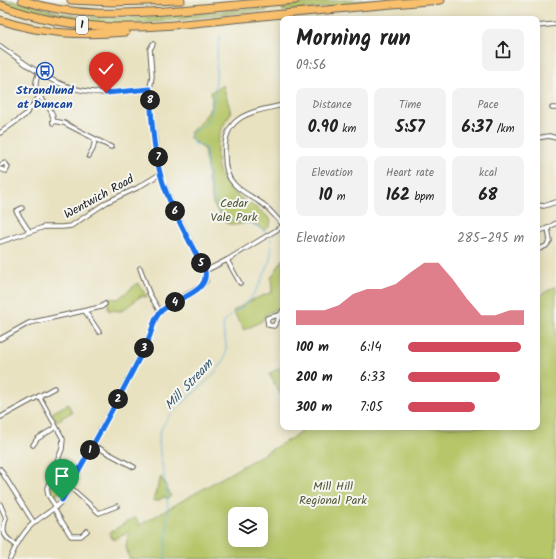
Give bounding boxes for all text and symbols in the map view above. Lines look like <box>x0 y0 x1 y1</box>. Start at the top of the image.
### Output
road number: 1 <box>76 16 88 34</box>
text: Morning run <box>296 22 411 57</box>
button: share <box>482 29 524 71</box>
pin <box>89 52 123 93</box>
text: 09:56 <box>296 55 326 76</box>
icon: check <box>95 58 117 80</box>
bus stop icon: Strandlund at Duncan <box>35 61 55 81</box>
place label: Strandlund at Duncan <box>16 81 74 114</box>
pin: 8 <box>140 90 160 110</box>
text: 8 <box>147 91 153 109</box>
text: Distance <box>312 96 352 114</box>
text: Time <box>399 96 421 114</box>
text: Pace <box>478 96 498 114</box>
text: 0.90 <box>308 114 338 141</box>
text: 5:57 <box>395 114 425 141</box>
text: 6:37 <box>462 114 492 141</box>
text: km <box>338 120 356 138</box>
text: /km <box>492 120 514 138</box>
pin: 7 <box>148 147 168 167</box>
text: 7 <box>155 148 161 166</box>
text: Elevation <box>311 164 353 182</box>
text: Heart rate <box>386 164 434 182</box>
text: kcal <box>479 164 497 182</box>
street label: Wentwich Road <box>61 169 138 224</box>
text: 10 <box>318 182 332 209</box>
text: 162 <box>386 182 410 209</box>
text: 68 <box>478 182 498 209</box>
text: m <box>332 188 346 206</box>
text: bpm <box>410 188 434 206</box>
park label: Cedar Vale Park <box>211 194 258 227</box>
pin: 6 <box>165 201 185 221</box>
text: 6 <box>172 202 178 220</box>
text: Elevation <box>296 228 345 249</box>
text: 285–295 m <box>457 228 524 249</box>
pin: 5 <box>191 253 211 273</box>
text: 5 <box>198 254 204 272</box>
pin: 4 <box>165 292 185 312</box>
text: 4 <box>172 293 178 311</box>
text: 100 m <box>296 337 329 358</box>
text: 6:14 <box>360 337 382 358</box>
pin: 3 <box>134 338 154 358</box>
text: 3 <box>141 339 147 357</box>
water label: Mill Stream <box>160 353 219 415</box>
text: 200 m <box>296 367 333 388</box>
text: 6:33 <box>360 367 385 388</box>
pin: 2 <box>108 389 128 409</box>
text: 2 <box>115 390 121 408</box>
text: 300 m <box>296 397 332 418</box>
text: 7:05 <box>360 397 383 418</box>
pin: 1 <box>80 440 100 460</box>
text: 1 <box>88 441 92 459</box>
pin <box>45 459 79 500</box>
icon: arrive <box>51 465 73 487</box>
park label: Mill Hill Regional Park <box>299 477 367 510</box>
map controls <box>228 507 268 547</box>
button: layers <box>228 507 268 547</box>

